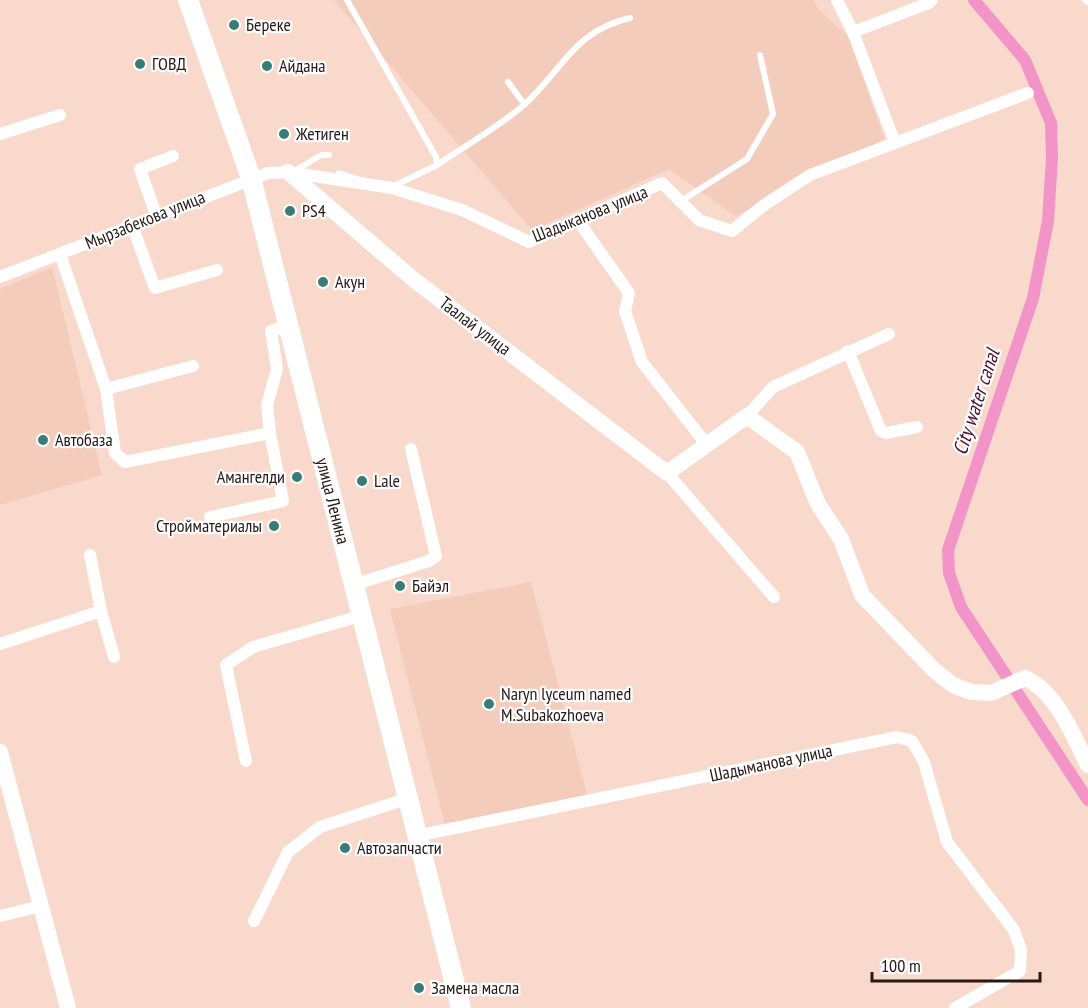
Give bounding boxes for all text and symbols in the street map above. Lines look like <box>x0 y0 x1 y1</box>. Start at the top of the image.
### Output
place label: Береке <box>246 13 291 36</box>
marker: Береке <box>227 18 241 32</box>
place label: ГОВД <box>152 52 186 75</box>
place label: Айдана <box>279 54 326 77</box>
marker: ГОВД <box>133 57 147 71</box>
marker: Айдана <box>260 59 274 73</box>
place label: Жетиген <box>295 122 349 145</box>
marker: Жетиген <box>277 127 291 141</box>
street label: Шадыканова улица <box>529 180 651 247</box>
street label: Мырзабекова улица <box>81 185 208 254</box>
place label: PS4 <box>302 199 326 222</box>
marker: PS4 <box>283 204 297 218</box>
place label: Акун <box>335 270 365 293</box>
marker: Акун <box>316 275 330 289</box>
street label: Таалай улица <box>435 291 516 360</box>
water label: City water canal <box>947 344 1006 458</box>
place label: Автобаза <box>55 428 113 451</box>
marker: Автобаза <box>36 433 50 447</box>
street label: улица Ленина <box>311 455 355 546</box>
place label: Амангелди <box>217 465 285 488</box>
place label: Lale <box>374 469 400 492</box>
marker: Амангелди <box>290 470 304 484</box>
marker: Lale <box>355 474 369 488</box>
place label: Стройматериалы <box>156 514 262 537</box>
marker: Стройматериалы <box>267 519 281 533</box>
place label: Байэл <box>412 574 449 597</box>
marker: Байэл <box>393 579 407 593</box>
place label: Naryn lyceum named M.Subakozhoeva <box>501 682 631 726</box>
marker: Naryn lyceum named M.Subakozhoeva <box>482 697 496 711</box>
street label: Шадыманова улица <box>708 738 834 787</box>
place label: Автозапчасти <box>357 836 442 859</box>
marker: Автозапчасти <box>338 841 352 855</box>
scale bar <box>872 945 1040 983</box>
text: 100 m <box>881 954 921 977</box>
place label: Замена масла <box>431 976 519 999</box>
marker: Замена масла <box>412 981 426 995</box>

